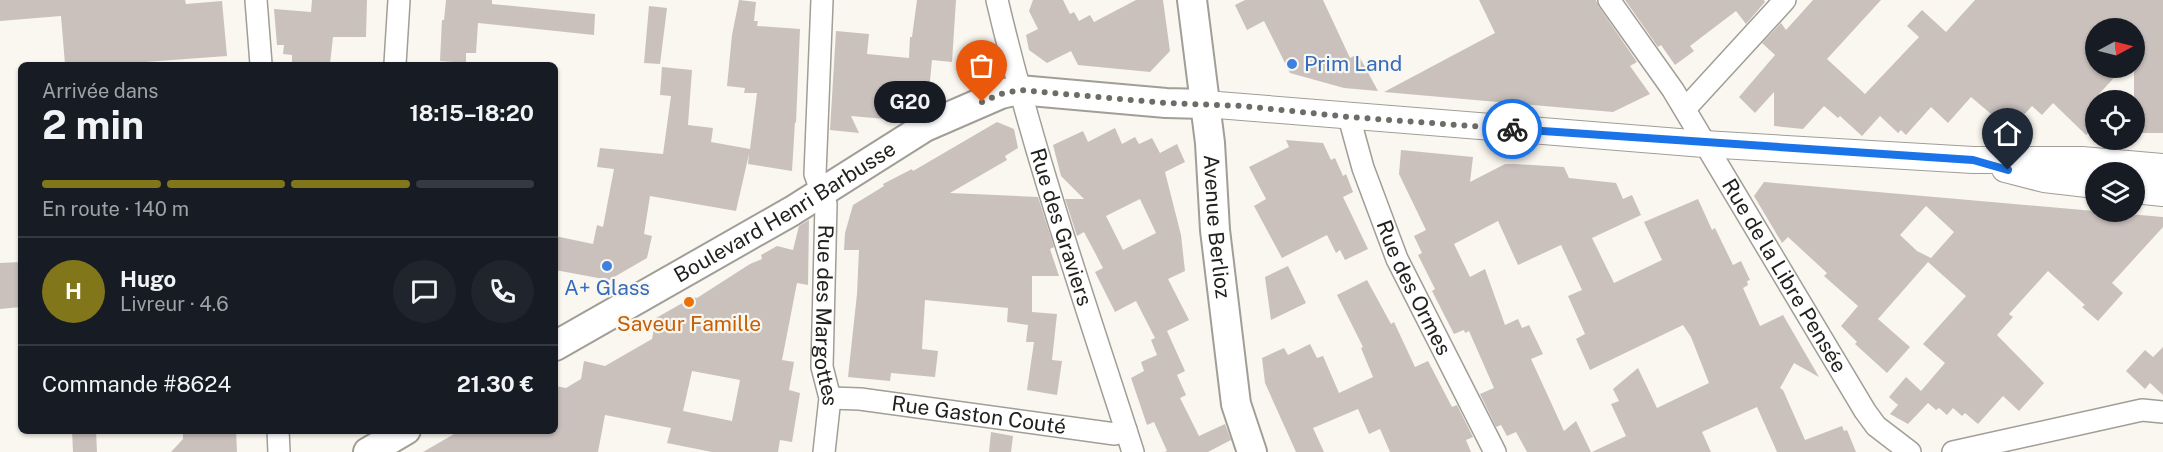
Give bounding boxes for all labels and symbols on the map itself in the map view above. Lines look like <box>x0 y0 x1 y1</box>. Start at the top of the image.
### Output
north arrow <box>2085 18 2145 78</box>
pin <box>956 40 1007 102</box>
place label: Prim Land <box>1304 51 1402 76</box>
marker: Prim Land <box>1285 57 1299 71</box>
callout: G20 <box>874 81 946 123</box>
courier <box>1482 99 1542 159</box>
pin <box>1982 108 2033 170</box>
street label: Boulevard Henri Barbusse <box>669 136 900 288</box>
street label: Rue des Graviers <box>1025 145 1098 309</box>
street label: Avenue Berlioz <box>1199 154 1236 300</box>
street label: Rue de la Libre Pensée <box>1717 174 1852 377</box>
street label: Rue des Ormes <box>1372 216 1457 359</box>
street label: Rue des Margottes <box>810 224 843 407</box>
marker: A+ Glass <box>600 259 614 273</box>
place label: A+ Glass <box>564 275 650 300</box>
marker: Saveur Famille <box>682 295 696 309</box>
place label: Saveur Famille <box>617 311 761 336</box>
street label: Rue Gaston Couté <box>890 390 1068 439</box>

